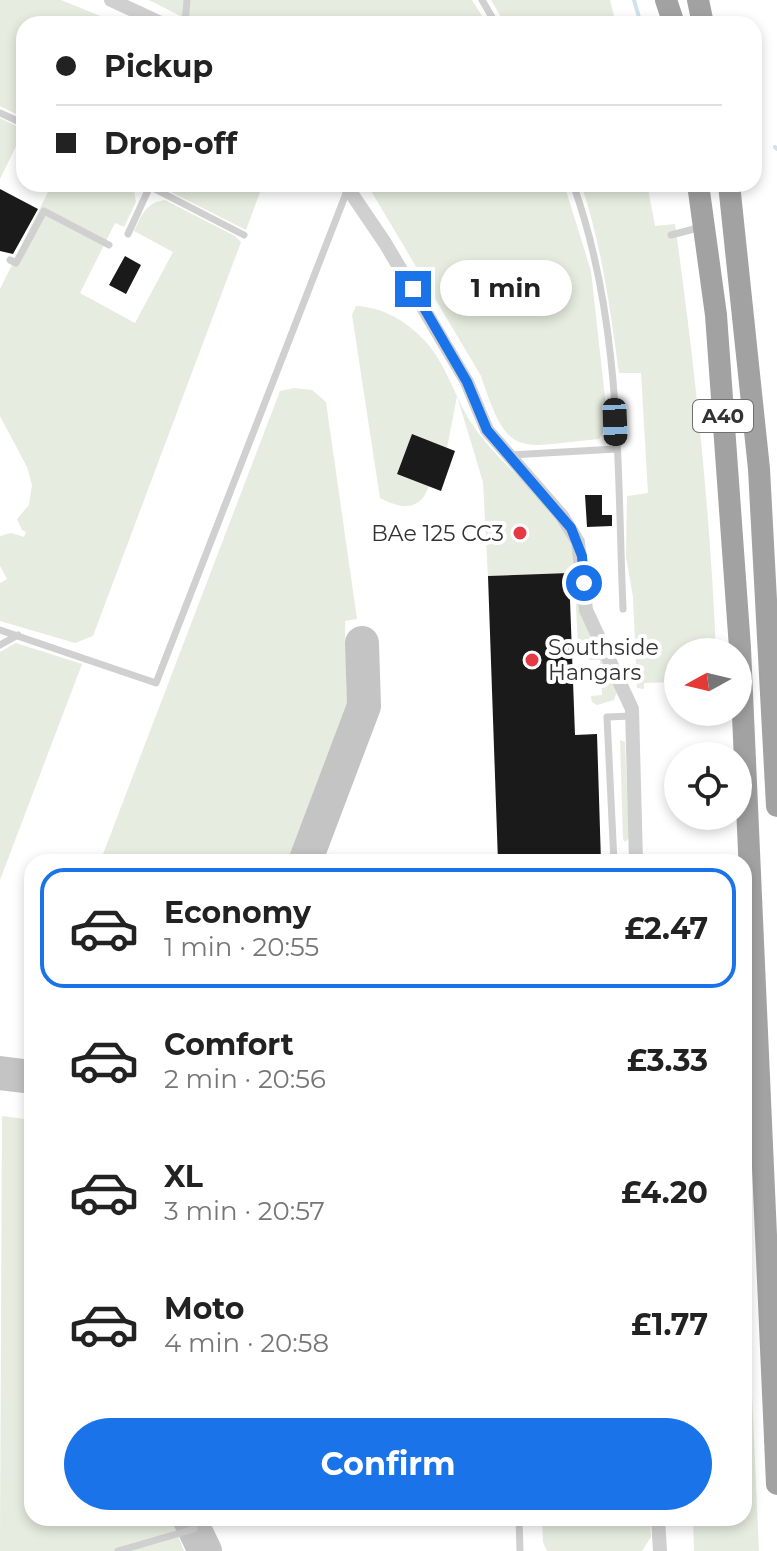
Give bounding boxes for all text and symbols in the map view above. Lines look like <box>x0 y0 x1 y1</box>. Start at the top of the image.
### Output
text: Pickup <box>104 48 213 85</box>
text: Drop-off <box>104 125 237 162</box>
callout: 1 min <box>441 261 573 317</box>
route end <box>395 271 431 307</box>
text: 1 min <box>471 272 541 304</box>
car <box>602 398 628 446</box>
road number: A40 <box>693 400 753 432</box>
place label: BAe 125 CC3 <box>371 520 504 547</box>
marker: BAe 125 CC3 <box>511 524 529 542</box>
route start <box>566 565 602 601</box>
place label: Southside Hangars <box>548 634 659 686</box>
north arrow <box>664 638 752 726</box>
map controls <box>664 638 752 830</box>
marker: Southside Hangars <box>523 651 541 669</box>
button: locate <box>664 742 752 830</box>
icon: car <box>68 892 140 964</box>
text: Economy <box>164 894 311 931</box>
text: £2.47 <box>624 910 708 947</box>
text: 1 min · 20:55 <box>164 931 319 963</box>
icon: car <box>68 1024 140 1096</box>
text: Comfort <box>164 1026 294 1063</box>
text: £3.33 <box>627 1042 708 1079</box>
text: 2 min · 20:56 <box>164 1063 326 1095</box>
icon: car <box>68 1156 140 1228</box>
text: XL <box>164 1158 203 1195</box>
text: £4.20 <box>621 1174 708 1211</box>
text: 3 min · 20:57 <box>164 1195 325 1227</box>
icon: car <box>68 1288 140 1360</box>
text: Moto <box>164 1290 245 1327</box>
text: £1.77 <box>631 1306 708 1343</box>
text: 4 min · 20:58 <box>164 1327 329 1359</box>
button: Confirm <box>64 1418 712 1510</box>

